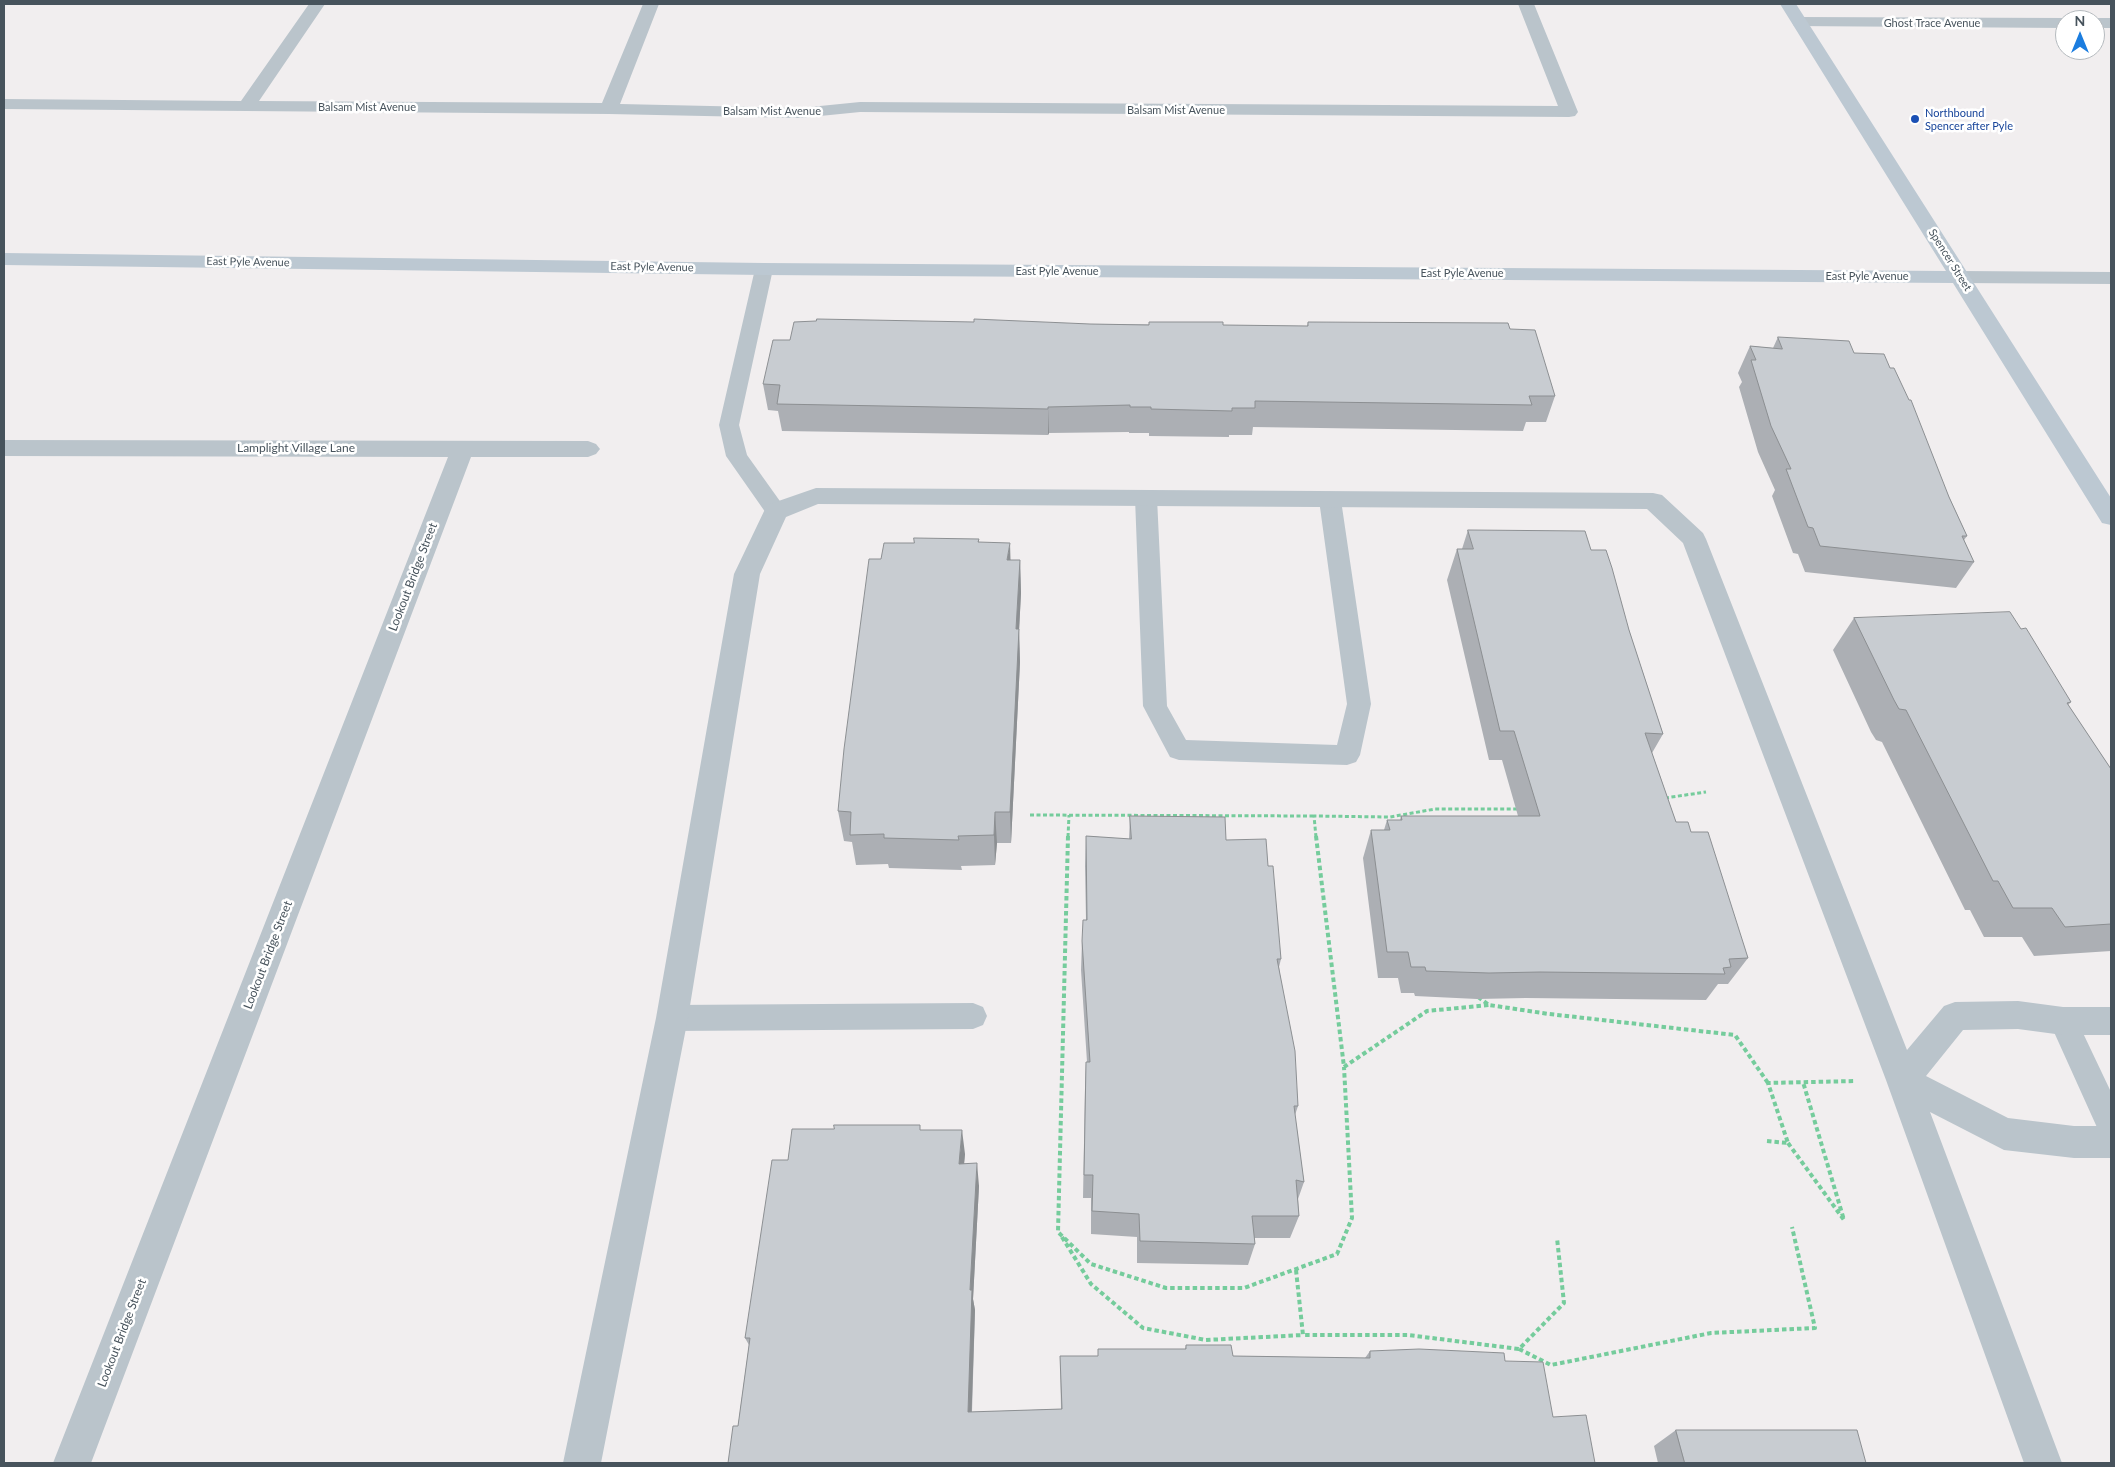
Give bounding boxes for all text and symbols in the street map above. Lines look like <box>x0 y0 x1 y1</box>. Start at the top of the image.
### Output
north arrow <box>2055 10 2105 60</box>
text: N <box>2075 12 2085 29</box>
street label: Ghost Trace Avenue <box>1884 16 1980 30</box>
street label: Balsam Mist Avenue <box>318 100 416 114</box>
street label: Balsam Mist Avenue <box>1127 103 1225 117</box>
street label: Balsam Mist Avenue <box>723 104 821 118</box>
place label: Northbound Spencer after Pyle <box>1925 106 2013 132</box>
marker: Northbound Spencer after Pyle <box>1909 113 1921 125</box>
street label: Spencer Street <box>1926 227 1974 293</box>
street label: East Pyle Avenue <box>206 255 290 269</box>
street label: East Pyle Avenue <box>610 260 694 274</box>
street label: East Pyle Avenue <box>1015 264 1099 278</box>
street label: East Pyle Avenue <box>1420 266 1504 280</box>
street label: East Pyle Avenue <box>1825 269 1909 283</box>
street label: Lamplight Village Lane <box>237 441 355 455</box>
street label: Lookout Bridge Street <box>386 521 440 633</box>
street label: Lookout Bridge Street <box>241 899 295 1011</box>
street label: Lookout Bridge Street <box>95 1277 149 1389</box>

